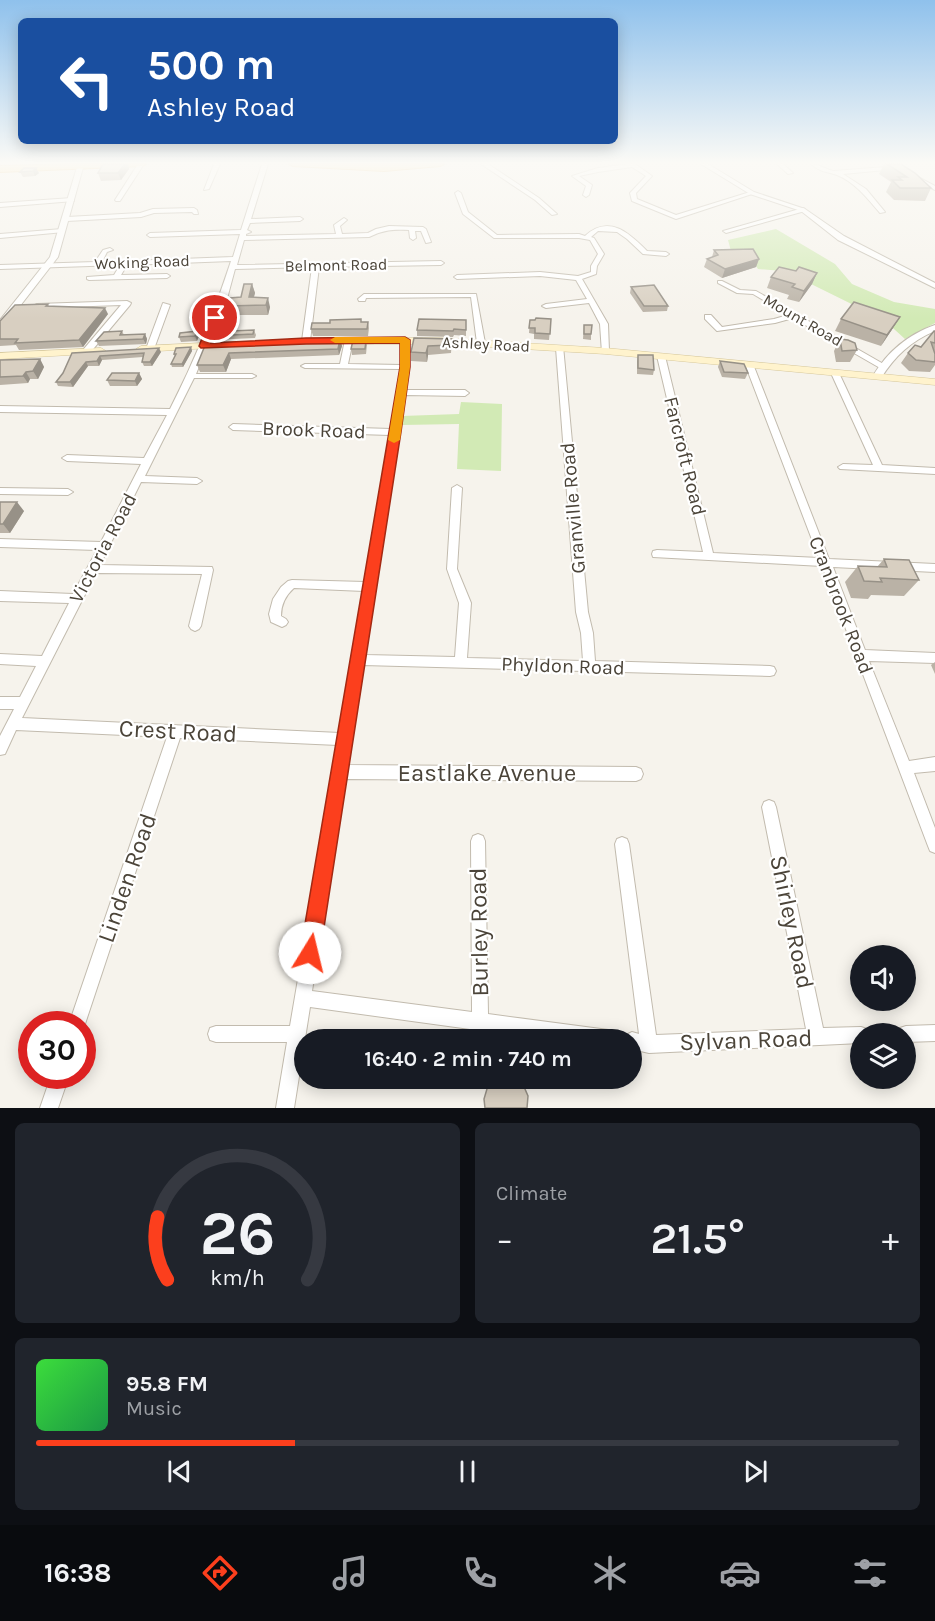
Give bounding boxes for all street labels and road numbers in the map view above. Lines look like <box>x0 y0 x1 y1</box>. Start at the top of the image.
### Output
street label: Woking Road <box>94 251 190 273</box>
street label: Belmont Road <box>285 255 387 275</box>
street label: Mount Road <box>760 290 846 350</box>
street label: Ashley Road <box>442 332 530 356</box>
street label: Farcroft Road <box>659 394 711 518</box>
street label: Brook Road <box>262 417 366 443</box>
street label: Granville Road <box>556 442 590 574</box>
street label: Victoria Road <box>64 489 142 607</box>
street label: Cranbrook Road <box>804 533 878 677</box>
street label: Phyldon Road <box>501 652 625 680</box>
street label: Crest Road <box>118 714 238 748</box>
street label: Eastlake Avenue <box>398 759 576 787</box>
street label: Linden Road <box>92 810 162 946</box>
street label: Shirley Road <box>764 853 820 991</box>
street label: Burley Road <box>464 867 494 997</box>
street label: Sylvan Road <box>679 1024 813 1056</box>

